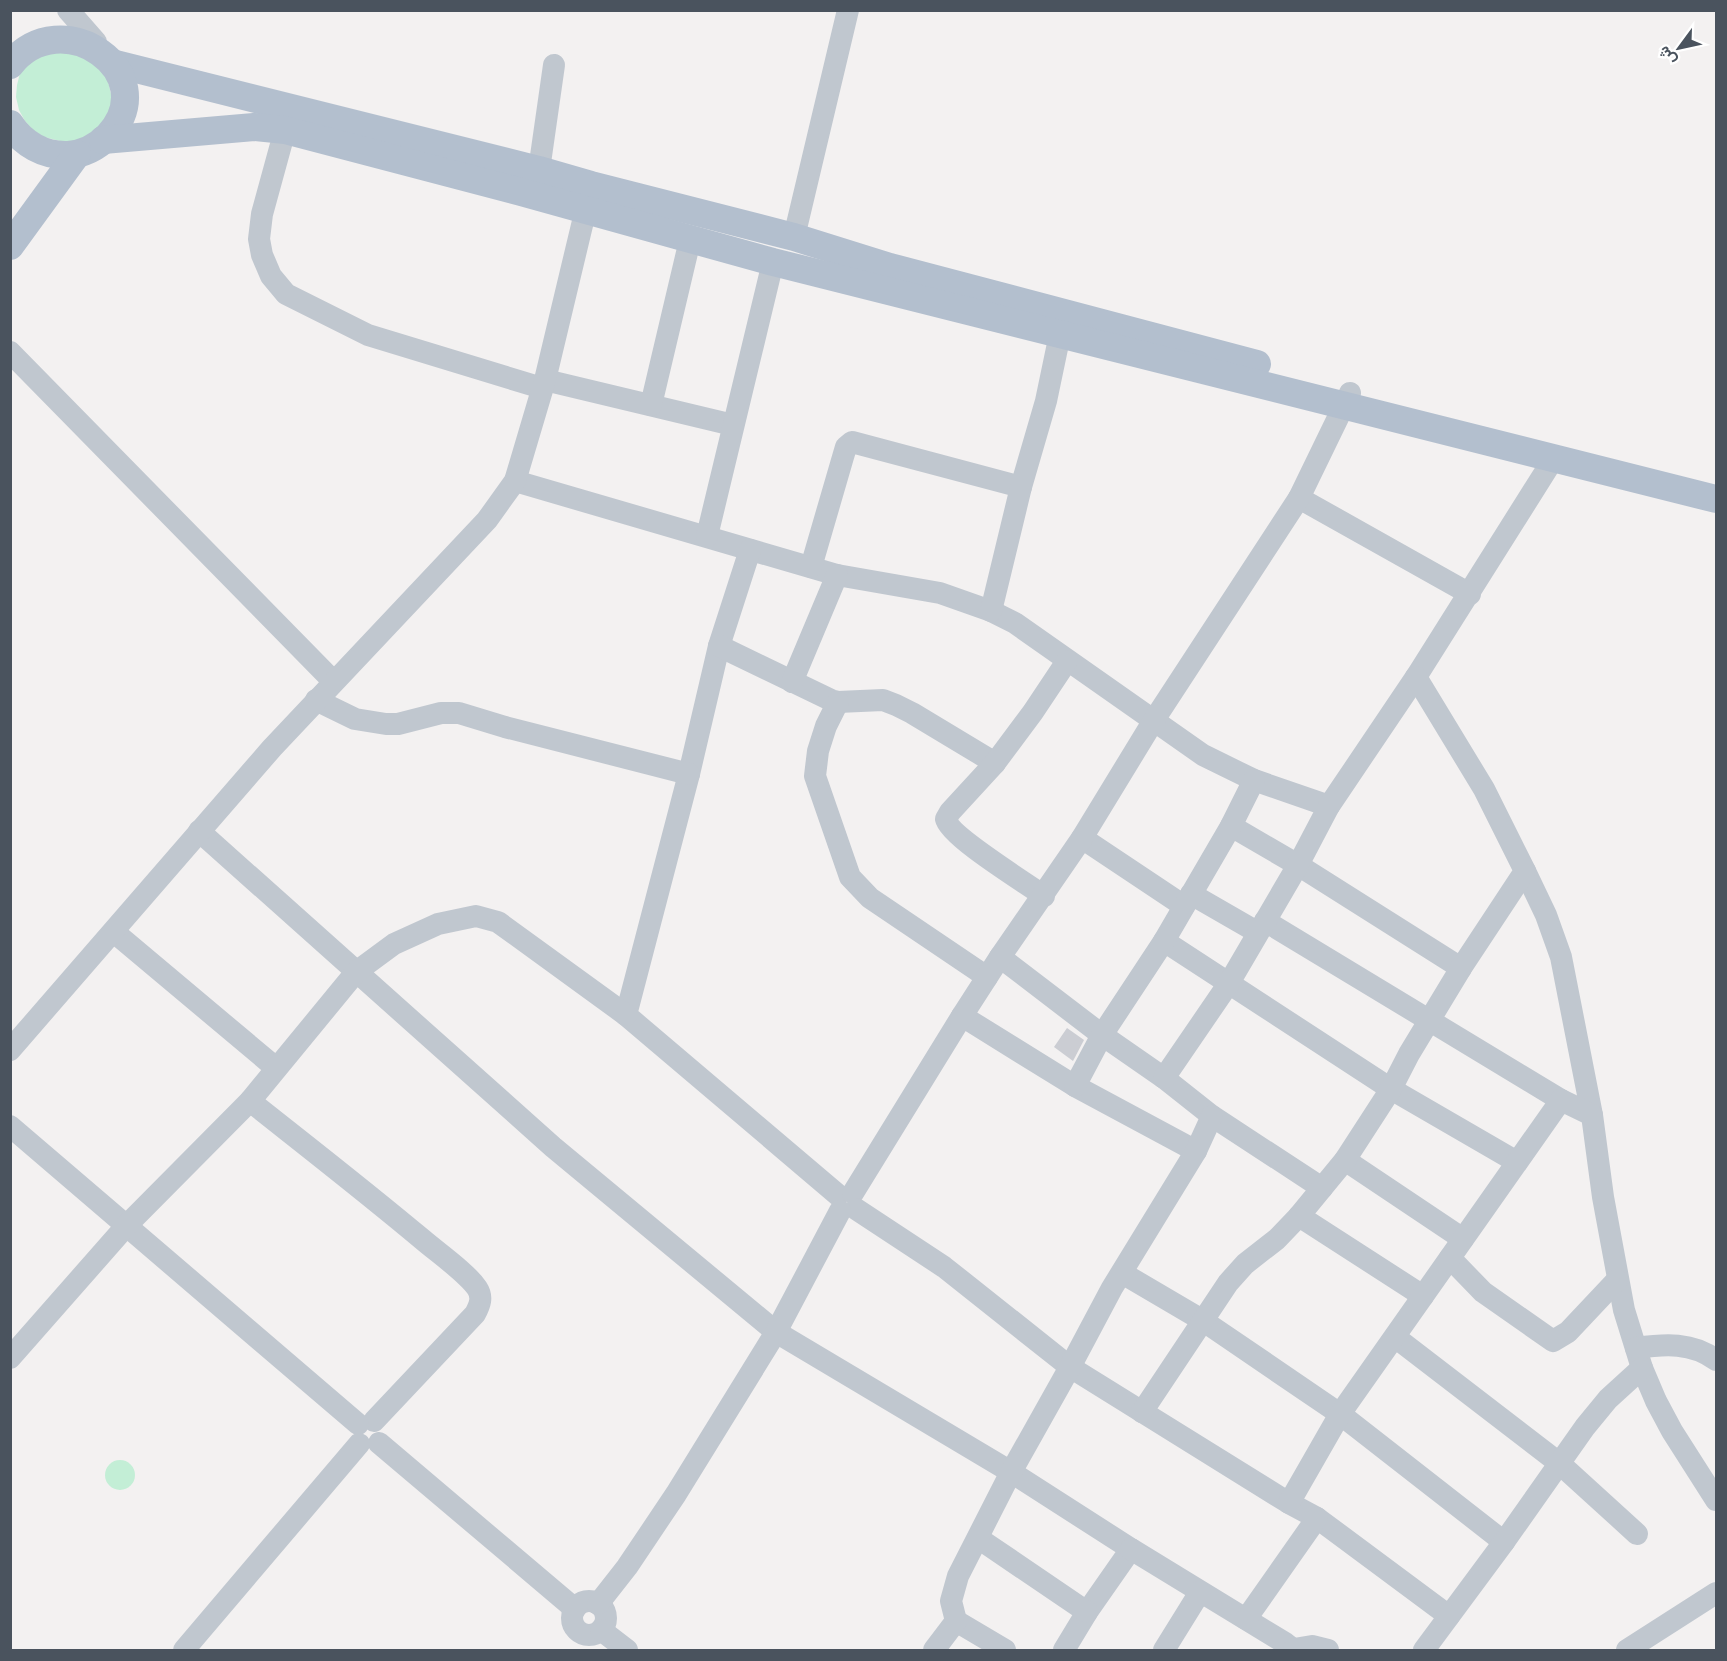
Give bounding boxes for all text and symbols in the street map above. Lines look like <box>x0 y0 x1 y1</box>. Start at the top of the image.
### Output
north arrow <box>1649 18 1709 78</box>
text: ش <box>1654 42 1681 69</box>

